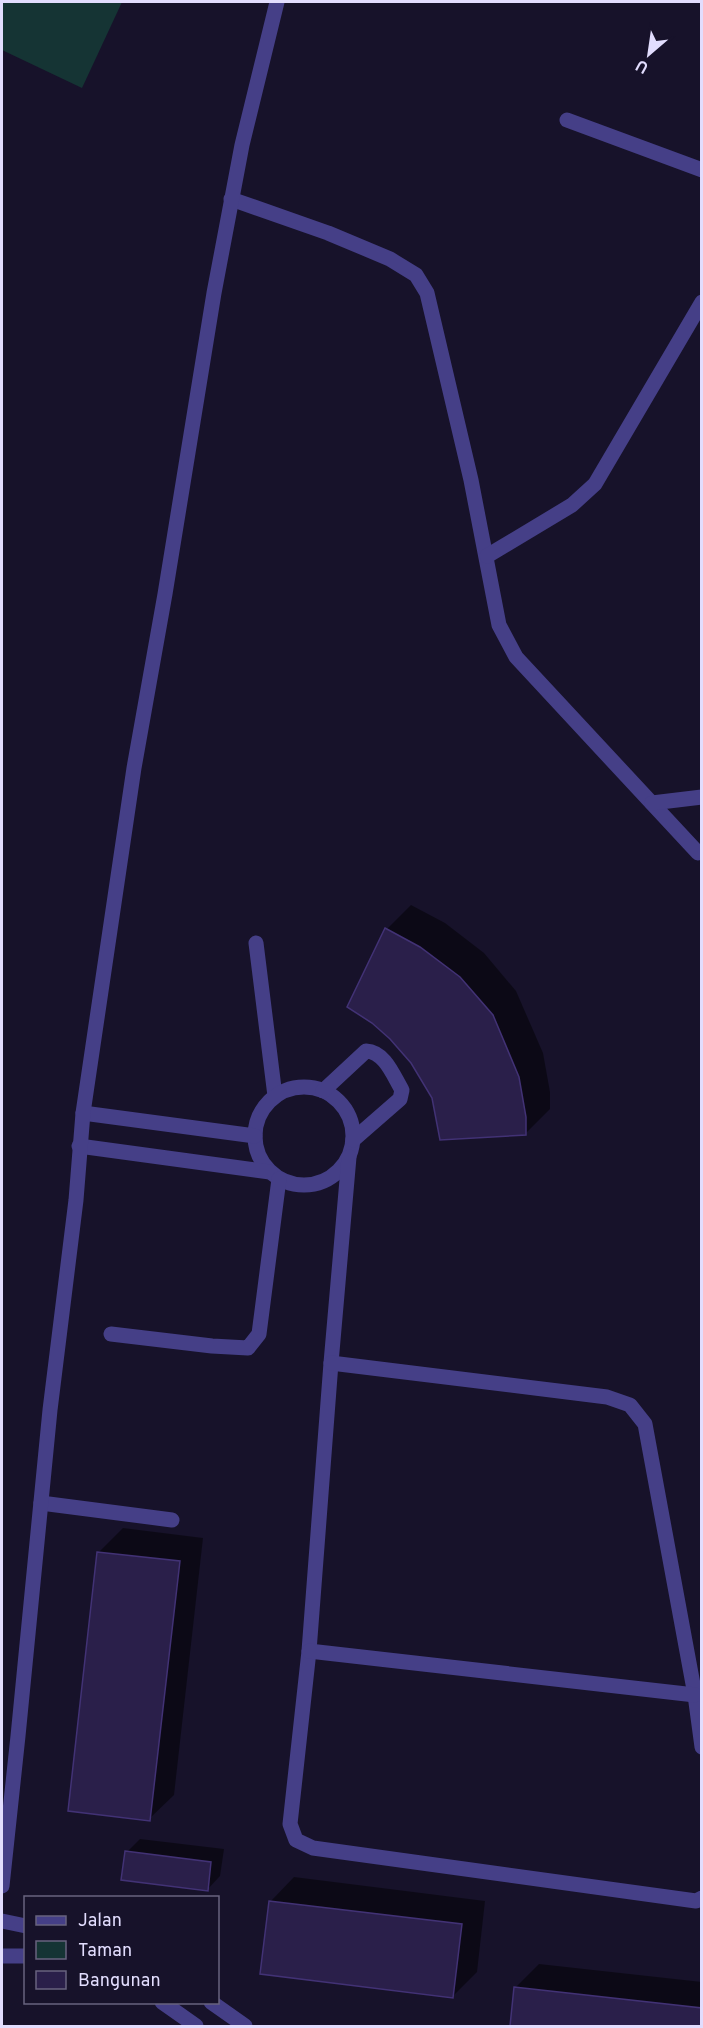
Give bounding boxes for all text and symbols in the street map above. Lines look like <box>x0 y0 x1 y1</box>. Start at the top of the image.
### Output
north arrow <box>619 24 679 84</box>
text: U <box>633 54 653 77</box>
legend <box>24 1896 219 2004</box>
text: Jalan <box>78 1910 122 1933</box>
text: Taman <box>78 1940 132 1963</box>
text: Bangunan <box>78 1970 161 1993</box>

